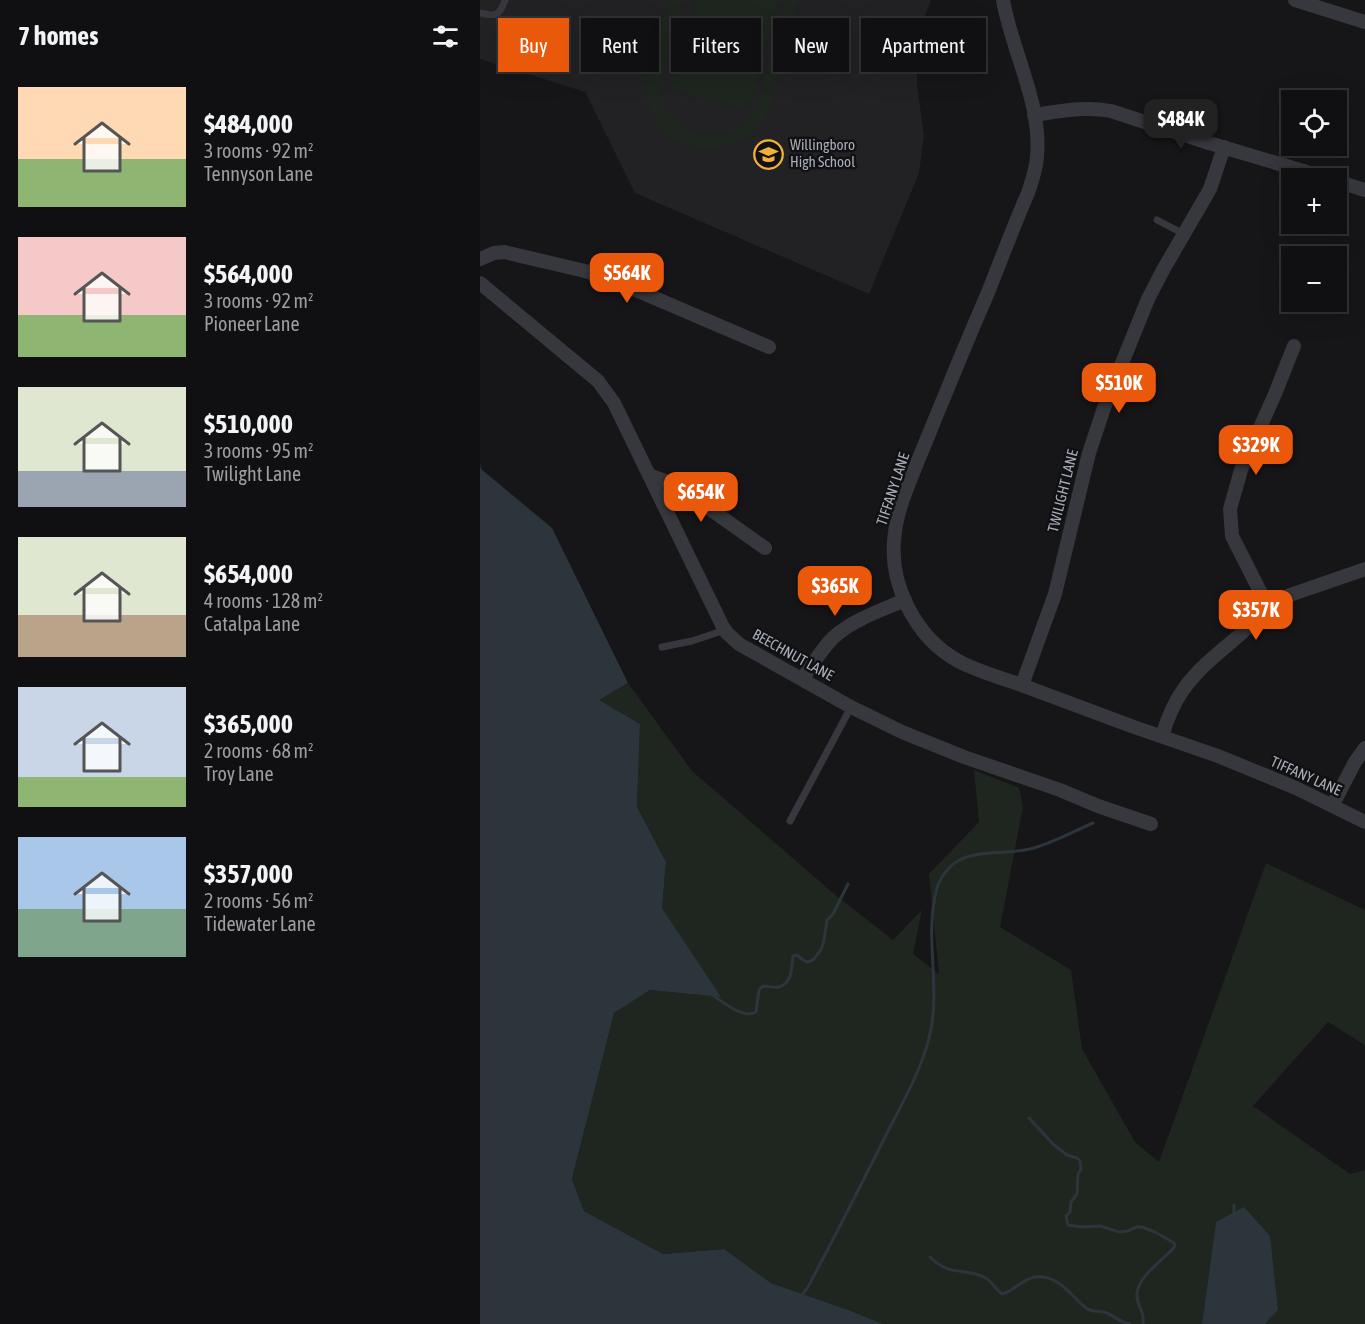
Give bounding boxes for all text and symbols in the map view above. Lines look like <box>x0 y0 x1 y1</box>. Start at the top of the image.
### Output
chip: Buy <box>498 18 569 72</box>
chip: Rent <box>581 18 659 72</box>
chip: Filters <box>671 18 761 72</box>
chip: New <box>773 18 849 72</box>
chip: Apartment <box>861 18 986 72</box>
icon: filters <box>429 20 462 53</box>
text: 7 homes <box>18 21 98 51</box>
map controls <box>1281 90 1347 312</box>
button: locate <box>1281 90 1347 156</box>
pin: $484K <box>1139 99 1223 150</box>
text: $484K <box>1158 107 1204 130</box>
text: $484,000 <box>204 109 293 139</box>
icon: home <box>66 111 138 183</box>
place label: Willingboro High School <box>790 136 855 170</box>
school or university icon: Willingboro High School <box>753 138 785 170</box>
text: 3 rooms · 92 m² <box>204 139 314 162</box>
text: Tennyson Lane <box>204 162 313 185</box>
button: + <box>1281 168 1347 234</box>
button: − <box>1281 246 1347 312</box>
pin: $564K <box>585 253 669 304</box>
text: $564,000 <box>204 259 293 289</box>
icon: home <box>66 261 138 333</box>
text: $564K <box>604 261 650 284</box>
text: 3 rooms · 92 m² <box>204 289 314 312</box>
text: Pioneer Lane <box>204 312 300 335</box>
pin: $510K <box>1077 363 1161 414</box>
text: $510K <box>1096 371 1142 394</box>
text: $510,000 <box>204 409 293 439</box>
icon: home <box>66 411 138 483</box>
pin: $329K <box>1214 425 1298 476</box>
text: $329K <box>1233 433 1279 456</box>
text: 3 rooms · 95 m² <box>204 439 314 462</box>
street label: TWILIGHT LANE <box>1044 447 1081 534</box>
street label: TIFFANY LANE <box>873 450 912 527</box>
text: Twilight Lane <box>204 462 301 485</box>
pin: $654K <box>659 472 743 523</box>
text: $654K <box>678 480 724 503</box>
text: $654,000 <box>204 559 293 589</box>
icon: home <box>66 561 138 633</box>
pin: $365K <box>793 566 877 617</box>
text: $365K <box>812 574 858 597</box>
text: 4 rooms · 128 m² <box>204 589 323 612</box>
pin: $357K <box>1214 590 1298 641</box>
text: $357K <box>1233 598 1279 621</box>
text: Catalpa Lane <box>204 612 300 635</box>
street label: BEECHNUT LANE <box>750 625 837 684</box>
text: $365,000 <box>204 709 293 739</box>
icon: home <box>66 711 138 783</box>
text: 2 rooms · 68 m² <box>204 739 314 762</box>
street label: TIFFANY LANE <box>1268 752 1345 799</box>
text: Troy Lane <box>204 762 273 785</box>
text: $357,000 <box>204 859 293 889</box>
icon: home <box>66 861 138 933</box>
text: 2 rooms · 56 m² <box>204 889 314 912</box>
text: Tidewater Lane <box>204 912 315 935</box>

